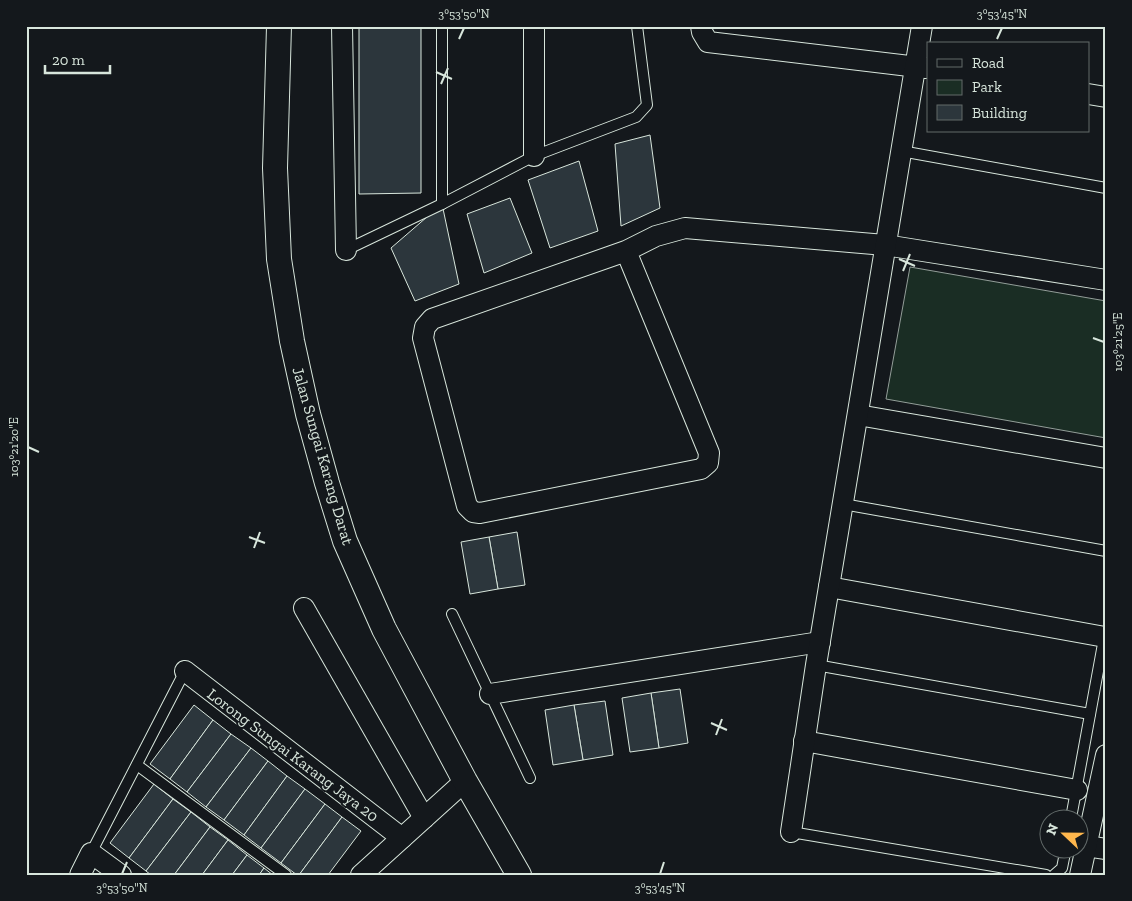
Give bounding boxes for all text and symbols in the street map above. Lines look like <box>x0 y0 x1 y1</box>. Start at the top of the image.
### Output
text: 3°53'50"N <box>438 7 490 21</box>
text: 3°53'45"N <box>977 7 1027 21</box>
scale bar <box>45 42 110 74</box>
legend <box>927 42 1090 132</box>
text: 20 m <box>52 51 85 69</box>
text: Road <box>972 54 1005 72</box>
text: Park <box>972 78 1002 96</box>
text: Building <box>972 104 1027 122</box>
text: 103°21'25"E <box>1111 313 1125 371</box>
street label: Jalan Sungai Karang Darat <box>289 365 358 547</box>
text: 103°21'20"E <box>7 417 21 477</box>
street label: Lorong Sungai Karang Jaya 20 <box>204 684 382 826</box>
north arrow <box>1040 808 1090 858</box>
text: N <box>1043 821 1062 837</box>
text: 3°53'50"N <box>96 881 148 895</box>
text: 3°53'45"N <box>635 881 685 895</box>

